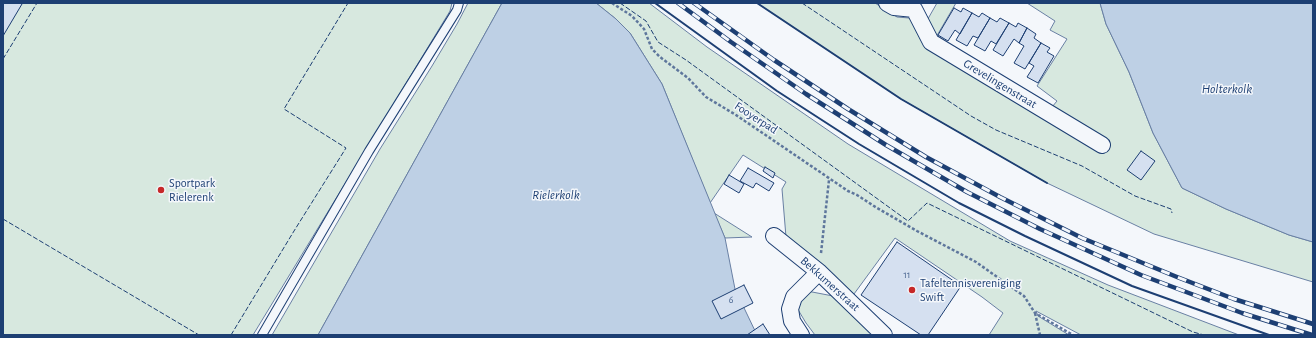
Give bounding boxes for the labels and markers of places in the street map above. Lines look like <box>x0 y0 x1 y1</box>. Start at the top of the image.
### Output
place label: Sportpark Rielerenk <box>169 176 215 204</box>
marker: Sportpark Rielerenk <box>156 185 166 195</box>
place label: Tafeltennisvereniging Swift <box>920 276 1021 304</box>
marker: Tafeltennisvereniging Swift <box>907 285 917 295</box>

